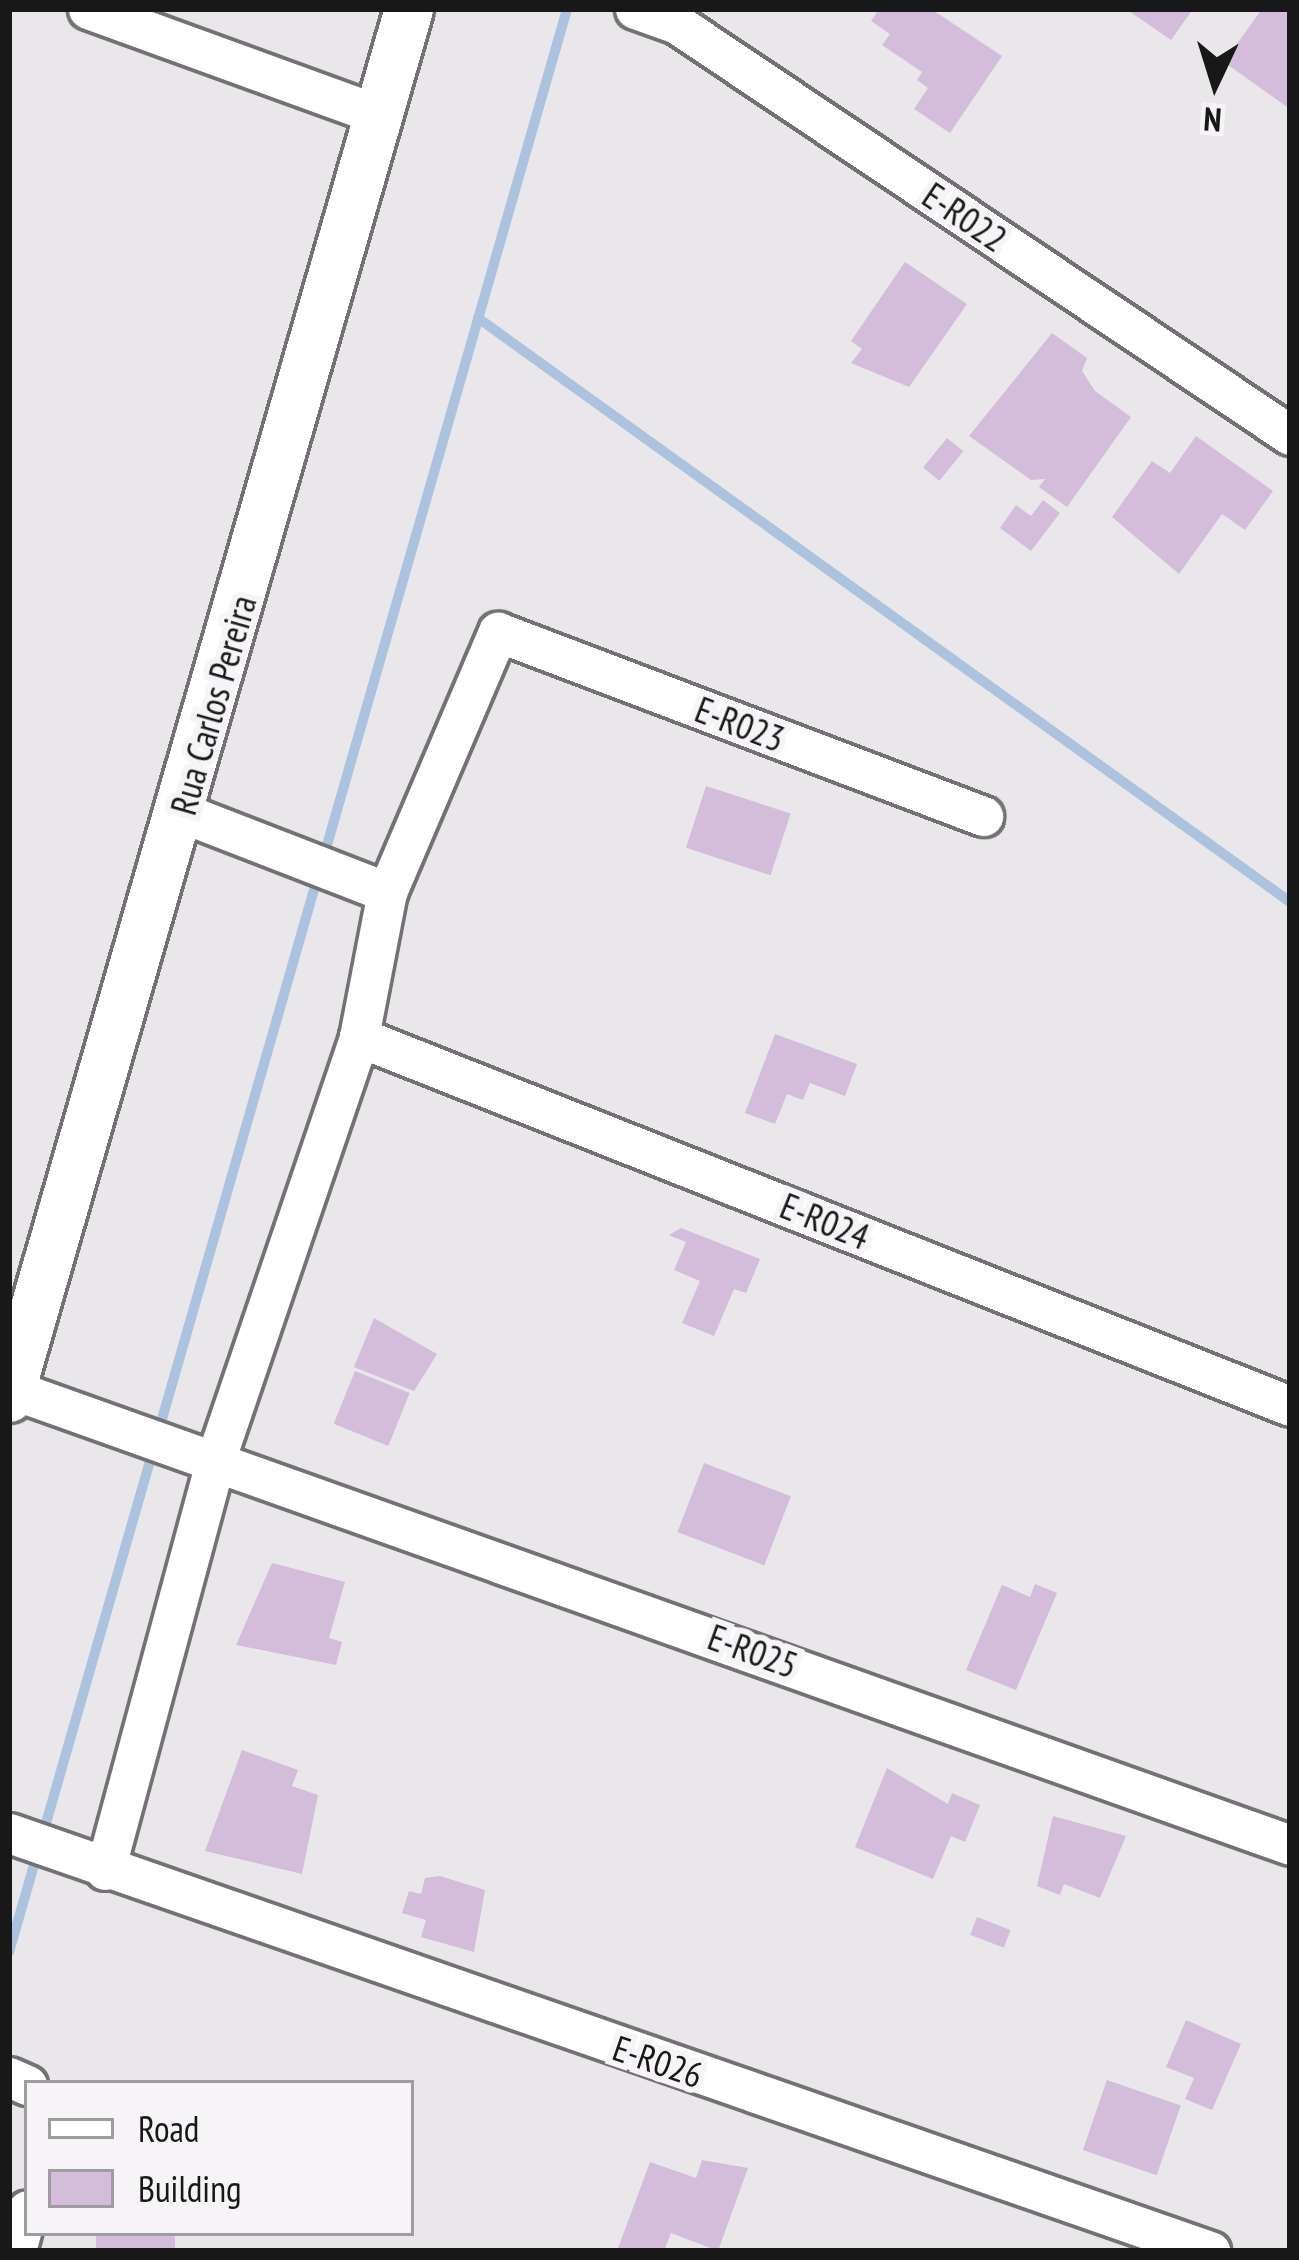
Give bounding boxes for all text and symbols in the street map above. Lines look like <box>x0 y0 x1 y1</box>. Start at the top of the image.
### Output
north arrow <box>1155 24 1275 144</box>
text: N <box>1202 98 1223 142</box>
street label: E-R022 <box>915 173 1015 261</box>
street label: Rua Carlos Pereira <box>161 591 265 819</box>
street label: E-R023 <box>689 687 791 761</box>
street label: E-R024 <box>774 1184 876 1258</box>
street label: E-R025 <box>702 1615 804 1687</box>
street label: E-R026 <box>608 2026 708 2096</box>
legend <box>24 2080 414 2236</box>
text: Road <box>138 2105 199 2152</box>
text: Building <box>138 2165 242 2212</box>

